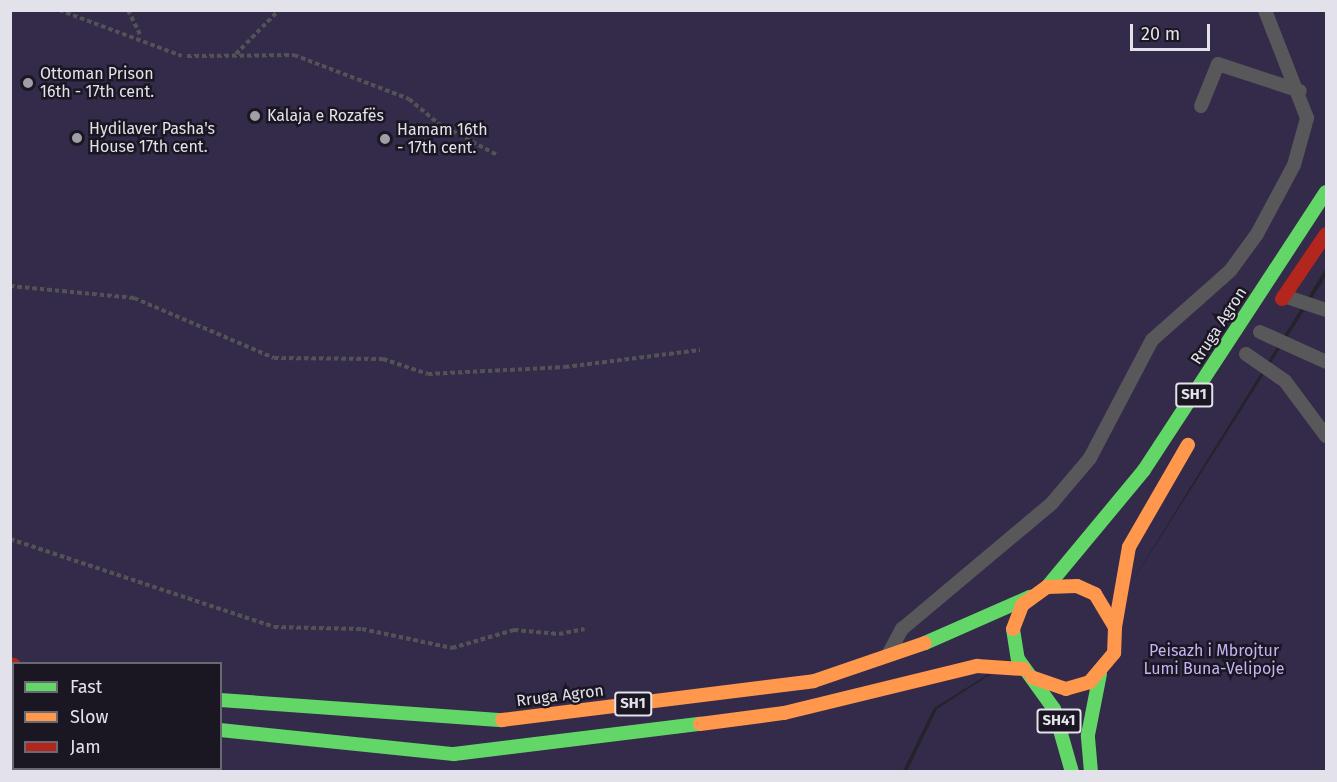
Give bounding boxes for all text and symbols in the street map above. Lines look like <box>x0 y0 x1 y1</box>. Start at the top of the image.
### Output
scale bar <box>1133 12 1212 50</box>
text: 20 m <box>1141 23 1180 45</box>
place label: Ottoman Prison 16th - 17th cent. <box>40 64 154 102</box>
marker: Ottoman Prison 16th - 17th cent. <box>21 76 35 90</box>
place label: Kalaja e Rozafës <box>267 106 384 126</box>
marker: Kalaja e Rozafës <box>248 109 262 123</box>
place label: Hydilaver Pasha's House 17th cent. <box>89 119 215 157</box>
place label: Hamam 16th - 17th cent. <box>397 120 488 158</box>
marker: Hydilaver Pasha's House 17th cent. <box>70 131 84 145</box>
marker: Hamam 16th - 17th cent. <box>378 132 392 146</box>
street label: Rruga Agron <box>1187 284 1251 368</box>
road number: SH1 <box>1174 383 1214 407</box>
park label: Peisazh i Mbrojtur Lumi Buna-Velipoje <box>1144 641 1284 679</box>
legend <box>12 662 222 770</box>
text: Fast <box>70 676 102 698</box>
street label: Rruga Agron <box>515 681 605 711</box>
road number: SH1 <box>614 692 652 716</box>
text: Slow <box>70 706 108 728</box>
road number: SH41 <box>1036 709 1082 733</box>
text: Jam <box>70 736 101 758</box>

